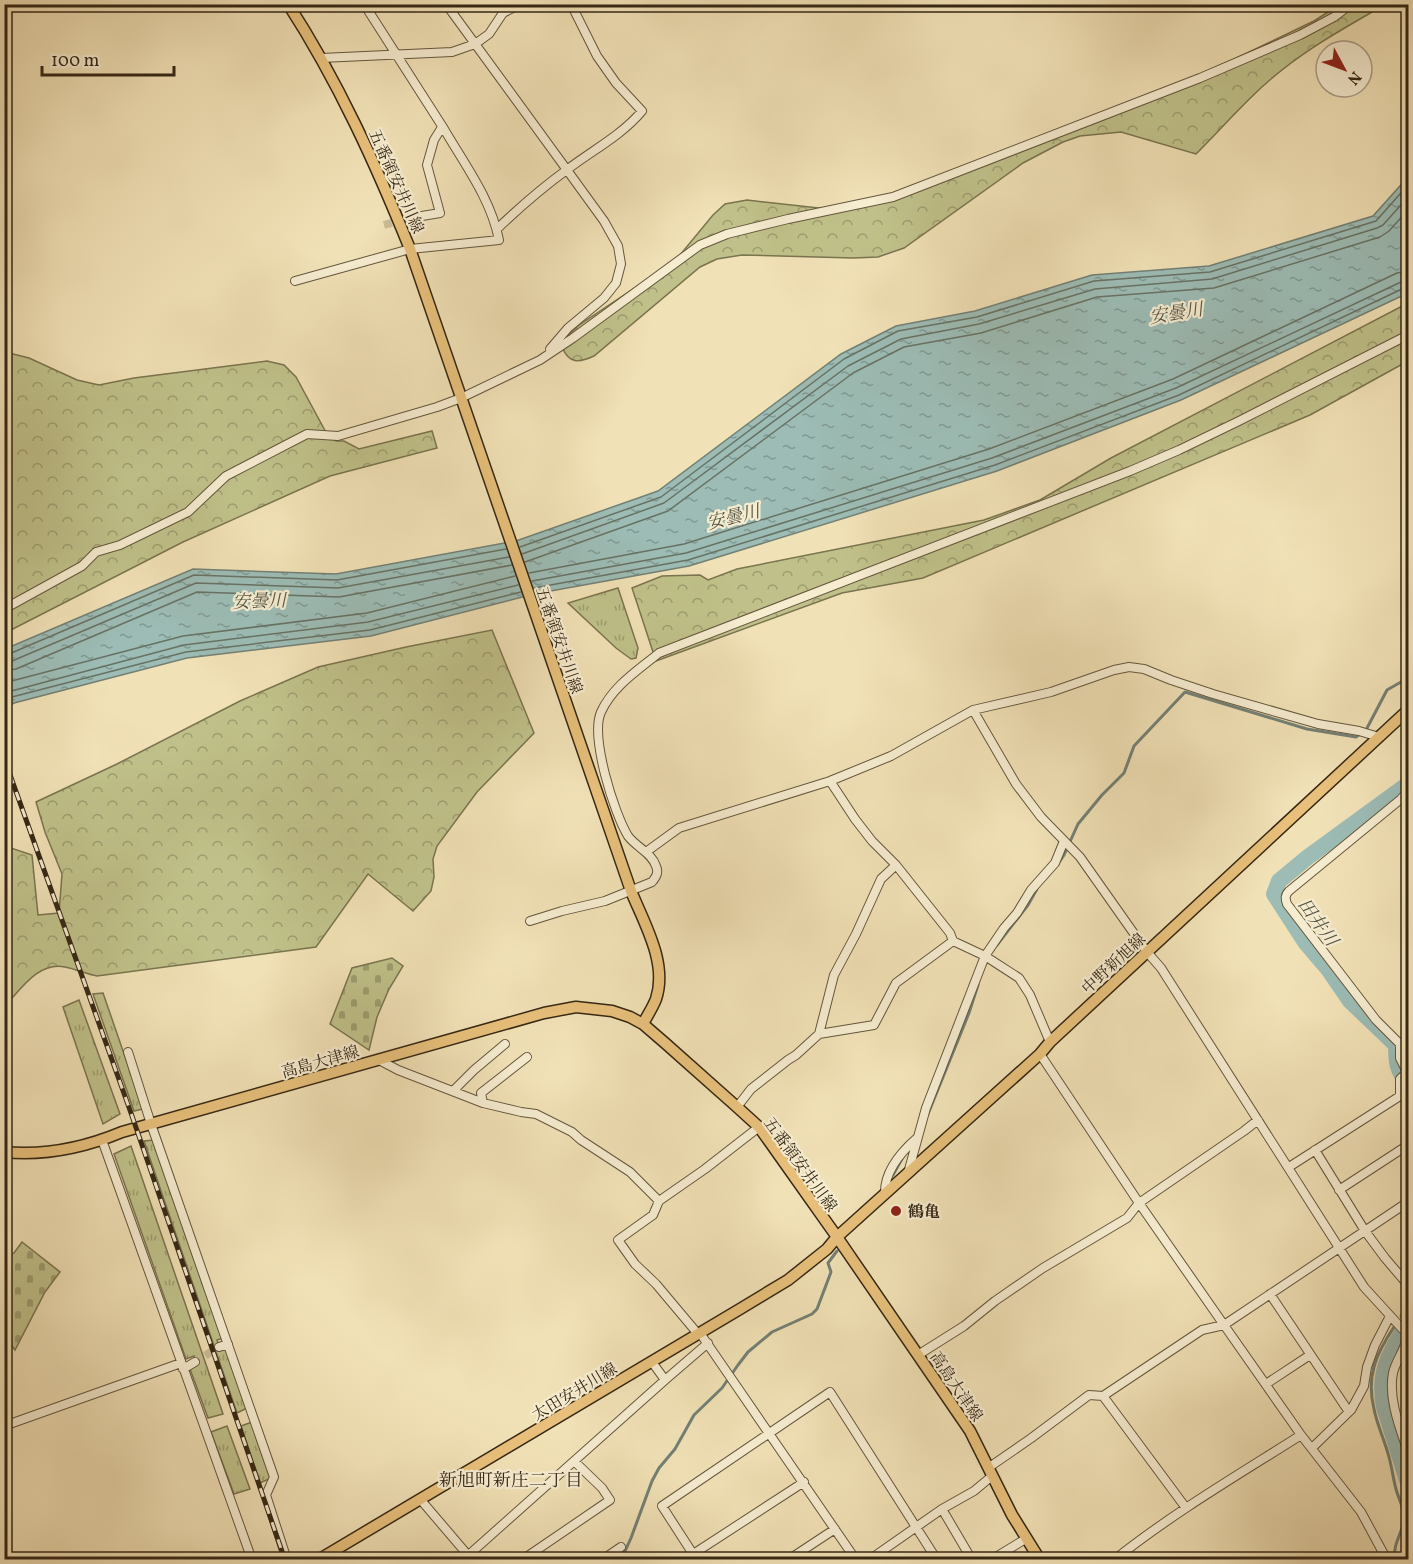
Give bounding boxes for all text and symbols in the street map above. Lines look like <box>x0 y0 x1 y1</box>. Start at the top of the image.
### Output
scale bar <box>42 39 174 77</box>
north arrow <box>1314 39 1374 99</box>
text: 100 m <box>51 49 100 74</box>
text: N <box>1341 66 1366 89</box>
street label: 五番領安井川線 <box>362 126 428 237</box>
water label: 安曇川 <box>1148 298 1207 331</box>
water label: 安曇川 <box>704 499 765 537</box>
street label: 五番領安井川線 <box>529 584 587 697</box>
water label: 安曇川 <box>232 589 288 616</box>
water label: 田井川 <box>1291 894 1344 954</box>
street label: 中野新旭線 <box>1078 929 1151 1000</box>
street label: 高島大津線 <box>279 1041 362 1085</box>
street label: 五番領安井川線 <box>758 1113 841 1217</box>
place label: 鶴亀 <box>908 1202 940 1224</box>
marker: 鶴亀 <box>889 1204 903 1218</box>
street label: 高島大津線 <box>924 1348 987 1426</box>
street label: 太田安井川線 <box>528 1359 622 1427</box>
district label: 新旭町新庄二丁目 <box>439 1469 583 1494</box>

